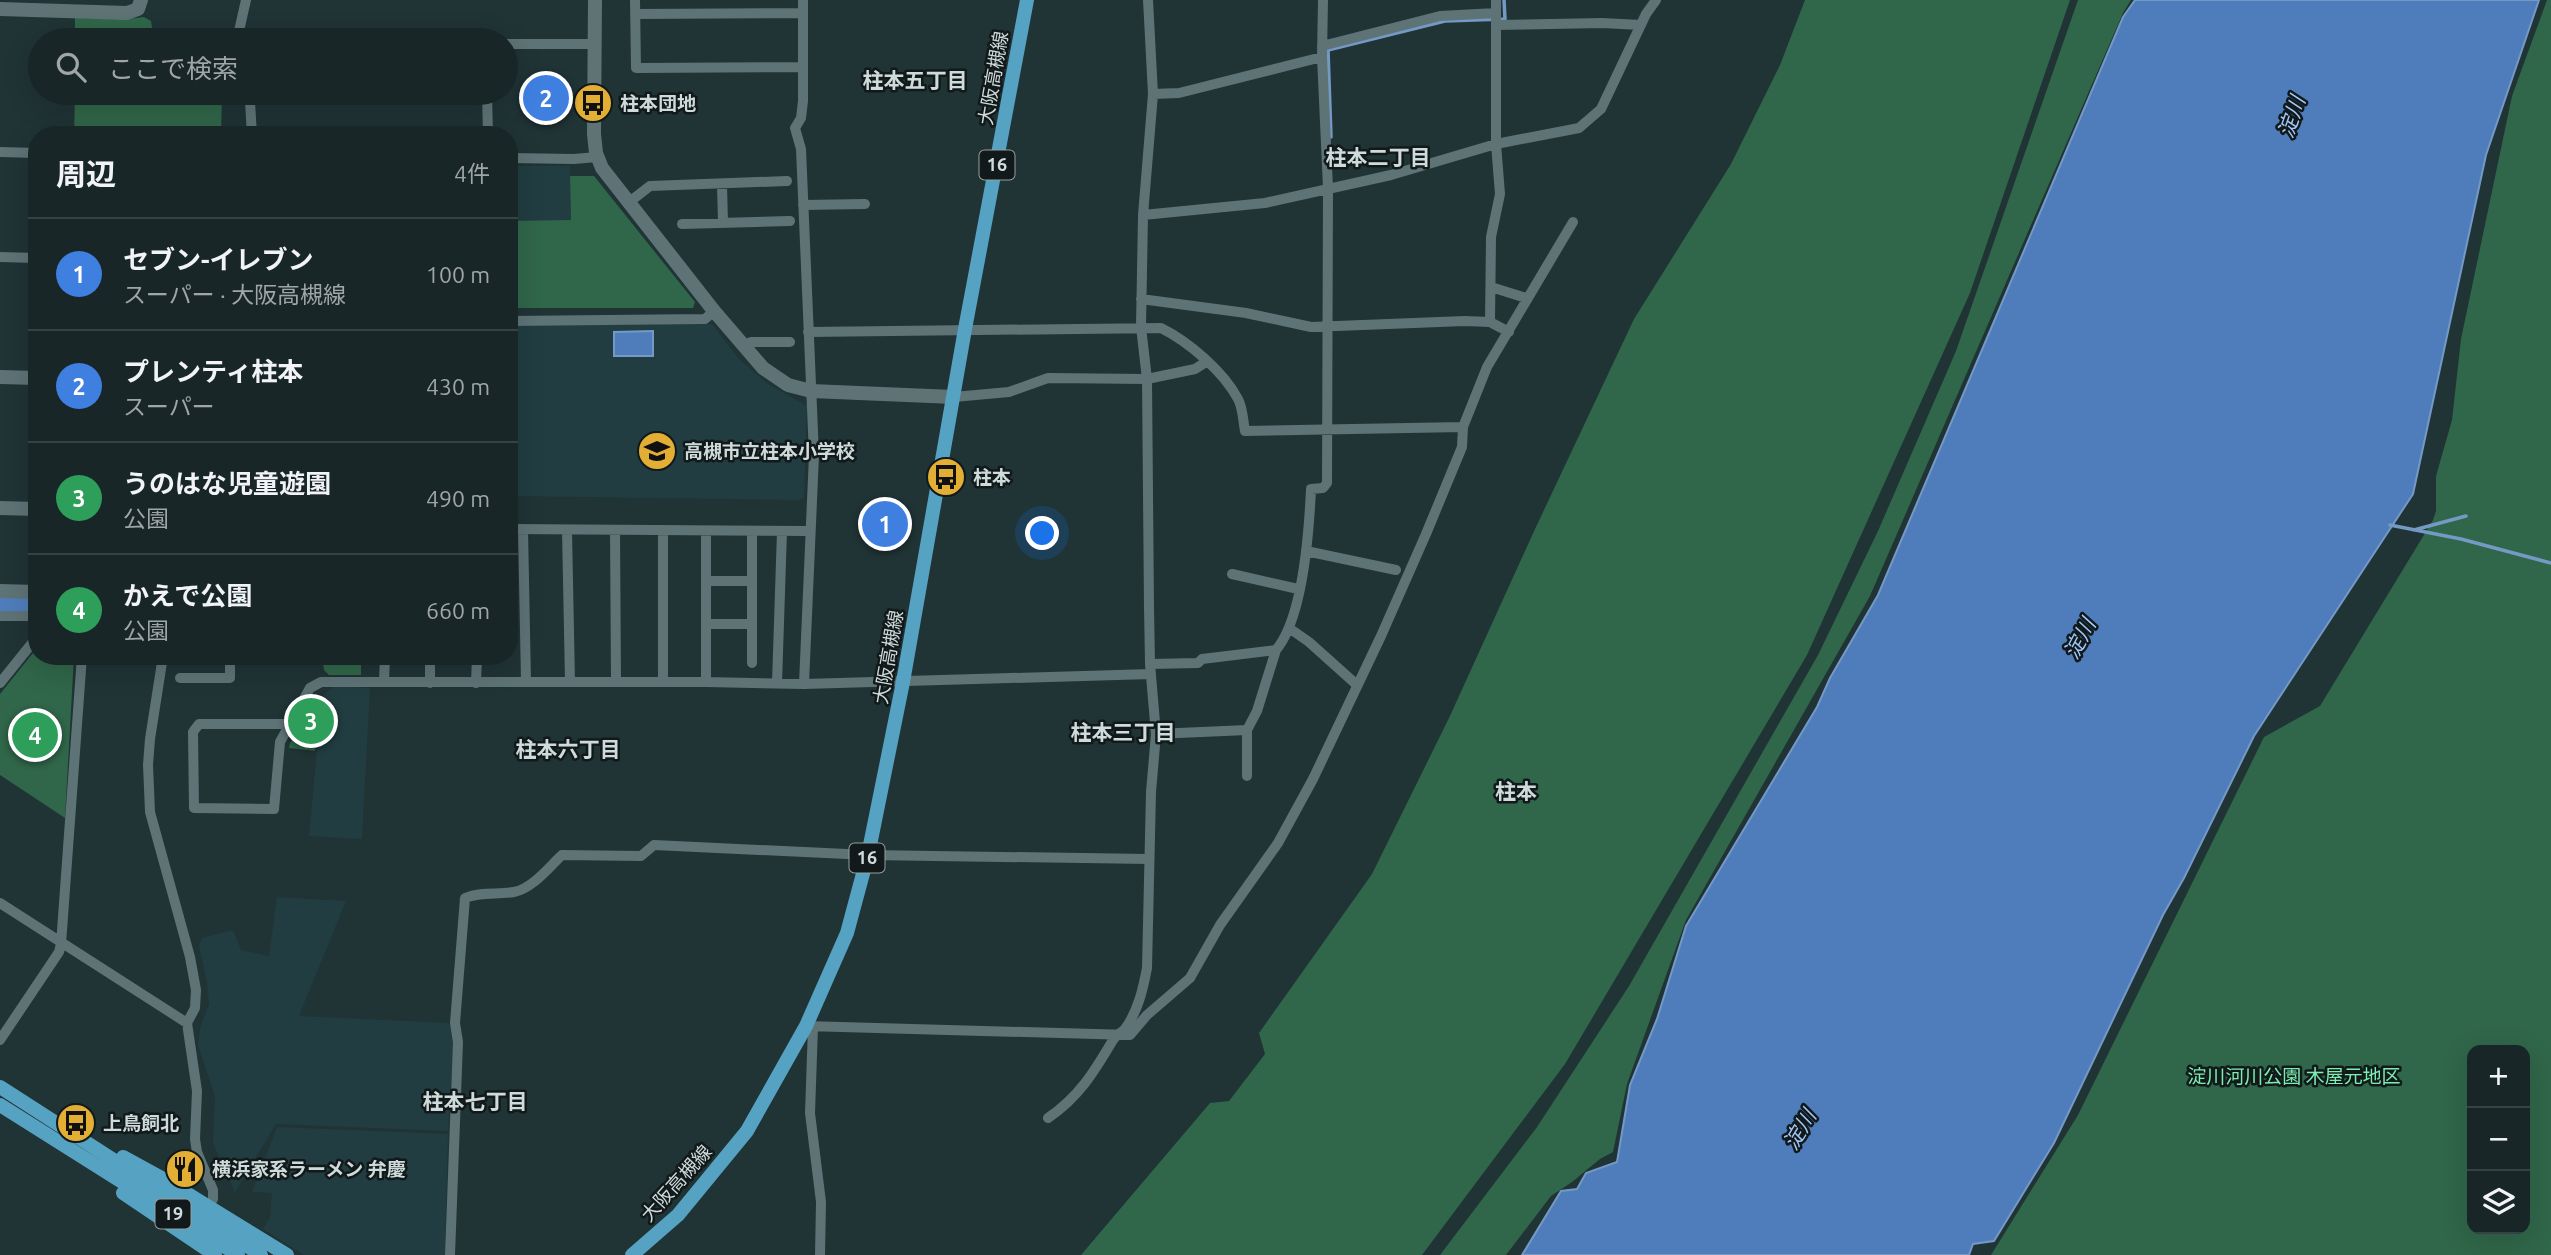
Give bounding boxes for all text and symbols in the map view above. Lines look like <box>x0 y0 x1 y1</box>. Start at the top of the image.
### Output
search box <box>28 28 518 105</box>
street label: 大阪高槻線 <box>974 29 1012 127</box>
icon: search <box>52 48 90 86</box>
text: ここで検索 <box>108 54 238 83</box>
district label: 柱本五丁目 <box>863 68 968 92</box>
pin: 2 <box>523 72 569 124</box>
bus stop icon: 柱本団地 <box>572 82 614 124</box>
water label: 淀川 <box>2273 91 2310 140</box>
place label: 柱本団地 <box>620 92 696 114</box>
district label: 柱本二丁目 <box>1326 145 1431 169</box>
road number: 16 <box>979 150 1014 180</box>
text: 周辺 <box>56 157 116 191</box>
text: 4件 <box>454 161 490 186</box>
text: セブン-イレブン <box>123 245 314 274</box>
text: 1 <box>73 262 85 287</box>
text: 100 m <box>426 262 490 287</box>
text: スーパー · 大阪高槻線 <box>123 282 346 307</box>
text: プレンティ柱本 <box>123 357 303 386</box>
text: 2 <box>73 374 85 399</box>
text: 430 m <box>426 374 490 399</box>
text: スーパー <box>123 394 215 419</box>
school or university icon: 高槻市立柱本小学校 <box>636 430 678 472</box>
place label: 高槻市立柱本小学校 <box>684 440 855 462</box>
bus stop icon: 柱本 <box>925 456 967 498</box>
place label: 柱本 <box>973 466 1011 488</box>
text: うのはな児童遊園 <box>123 469 331 498</box>
text: 3 <box>73 486 85 511</box>
text: 490 m <box>426 486 490 511</box>
pin: 1 <box>862 498 908 550</box>
text: 公園 <box>123 506 169 531</box>
your location <box>1025 516 1059 550</box>
text: かえで公園 <box>123 581 252 610</box>
text: 4 <box>73 598 85 623</box>
text: 660 m <box>426 598 490 623</box>
street label: 大阪高槻線 <box>869 608 907 706</box>
water label: 淀川 <box>2059 613 2101 663</box>
text: 公園 <box>123 618 169 643</box>
pin: 3 <box>288 695 334 747</box>
pin: 4 <box>12 709 58 761</box>
district label: 柱本三丁目 <box>1071 720 1176 744</box>
district label: 柱本六丁目 <box>516 737 621 761</box>
district label: 柱本 <box>1495 779 1537 803</box>
road number: 16 <box>850 844 884 872</box>
map controls <box>2467 1045 2530 1234</box>
button: + <box>2467 1045 2530 1108</box>
park label: 淀川河川公園 木屋元地区 <box>2187 1065 2401 1087</box>
district label: 柱本七丁目 <box>423 1089 528 1113</box>
bus stop icon: 上鳥飼北 <box>55 1102 97 1144</box>
water label: 淀川 <box>1778 1104 1821 1154</box>
button: − <box>2467 1108 2530 1171</box>
place label: 上鳥飼北 <box>103 1112 179 1134</box>
street label: 大阪高槻線 <box>636 1140 716 1226</box>
restaurant icon: 横浜家系ラーメン 弁慶 <box>164 1148 206 1190</box>
place label: 横浜家系ラーメン 弁慶 <box>212 1158 406 1180</box>
button: layers <box>2467 1171 2530 1234</box>
road number: 19 <box>156 1199 190 1228</box>

